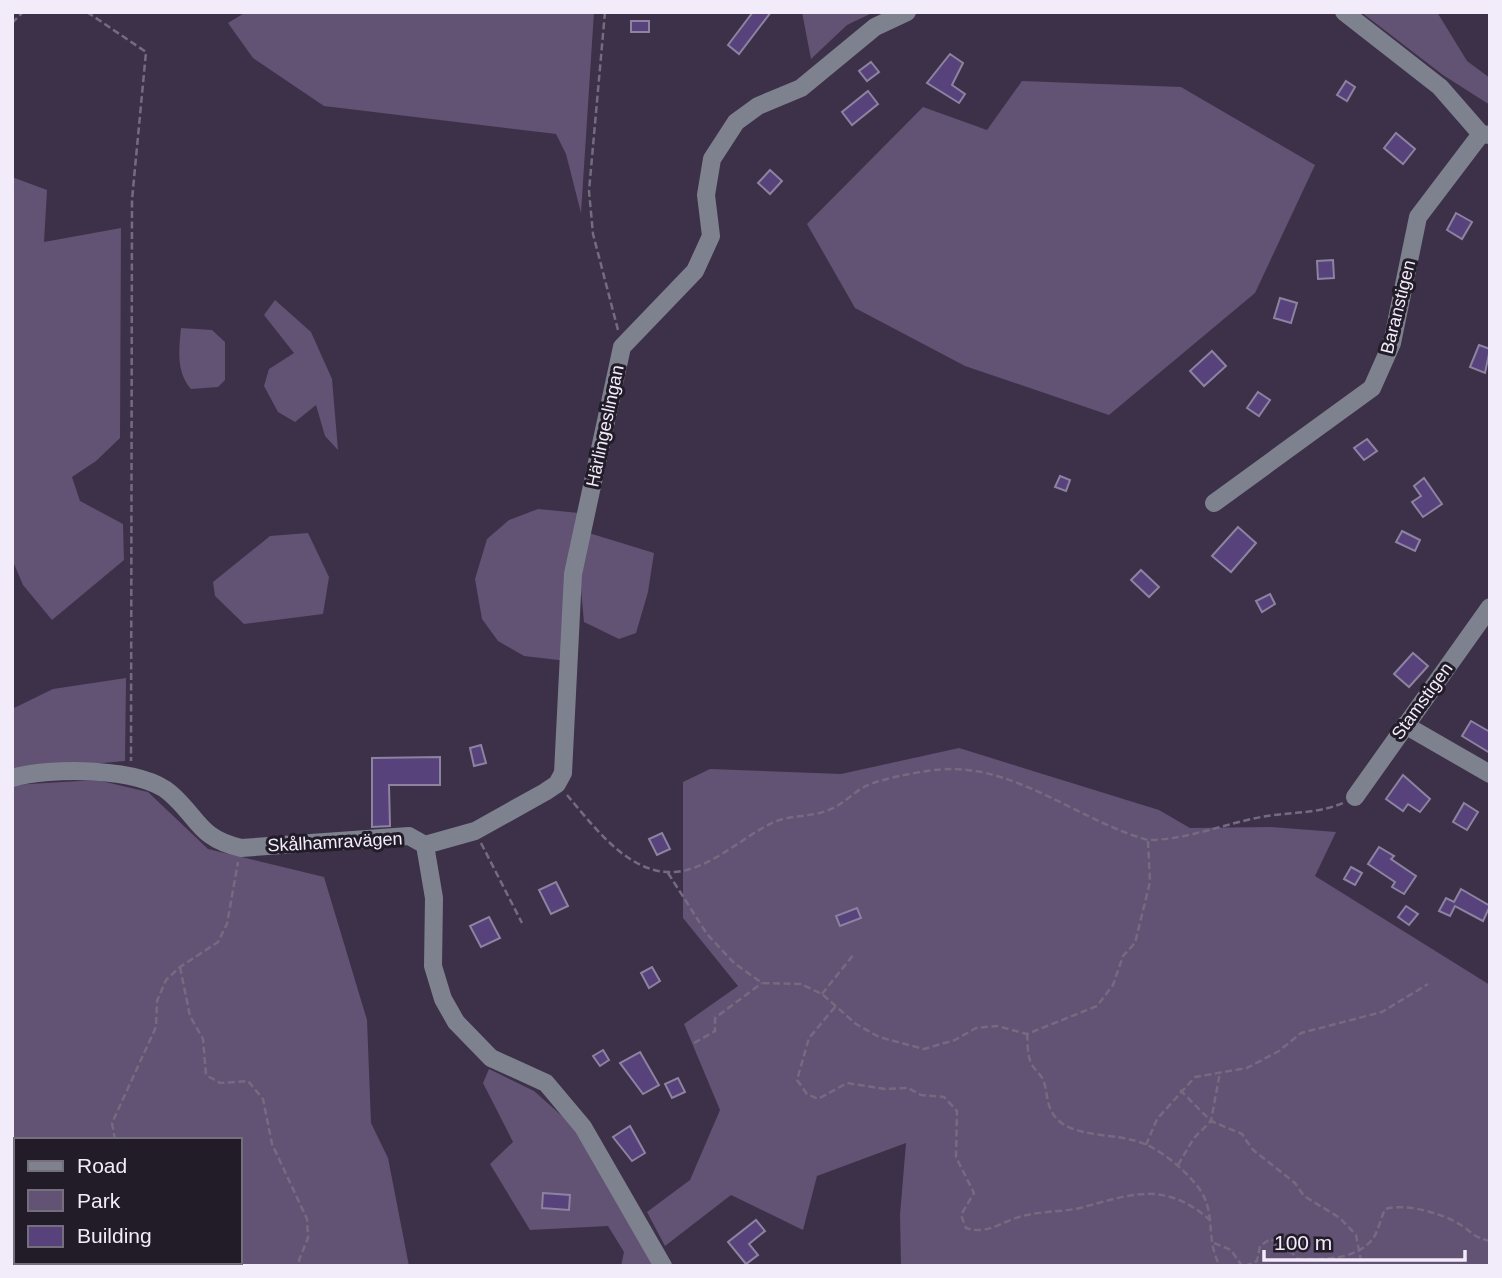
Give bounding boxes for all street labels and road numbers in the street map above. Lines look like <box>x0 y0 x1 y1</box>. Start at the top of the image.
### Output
street label: Baranstigen <box>1377 258 1419 356</box>
street label: Härlingeslingan <box>582 363 628 489</box>
street label: Stamstigen <box>1387 659 1457 743</box>
street label: Skålhamravägen <box>267 828 403 856</box>

